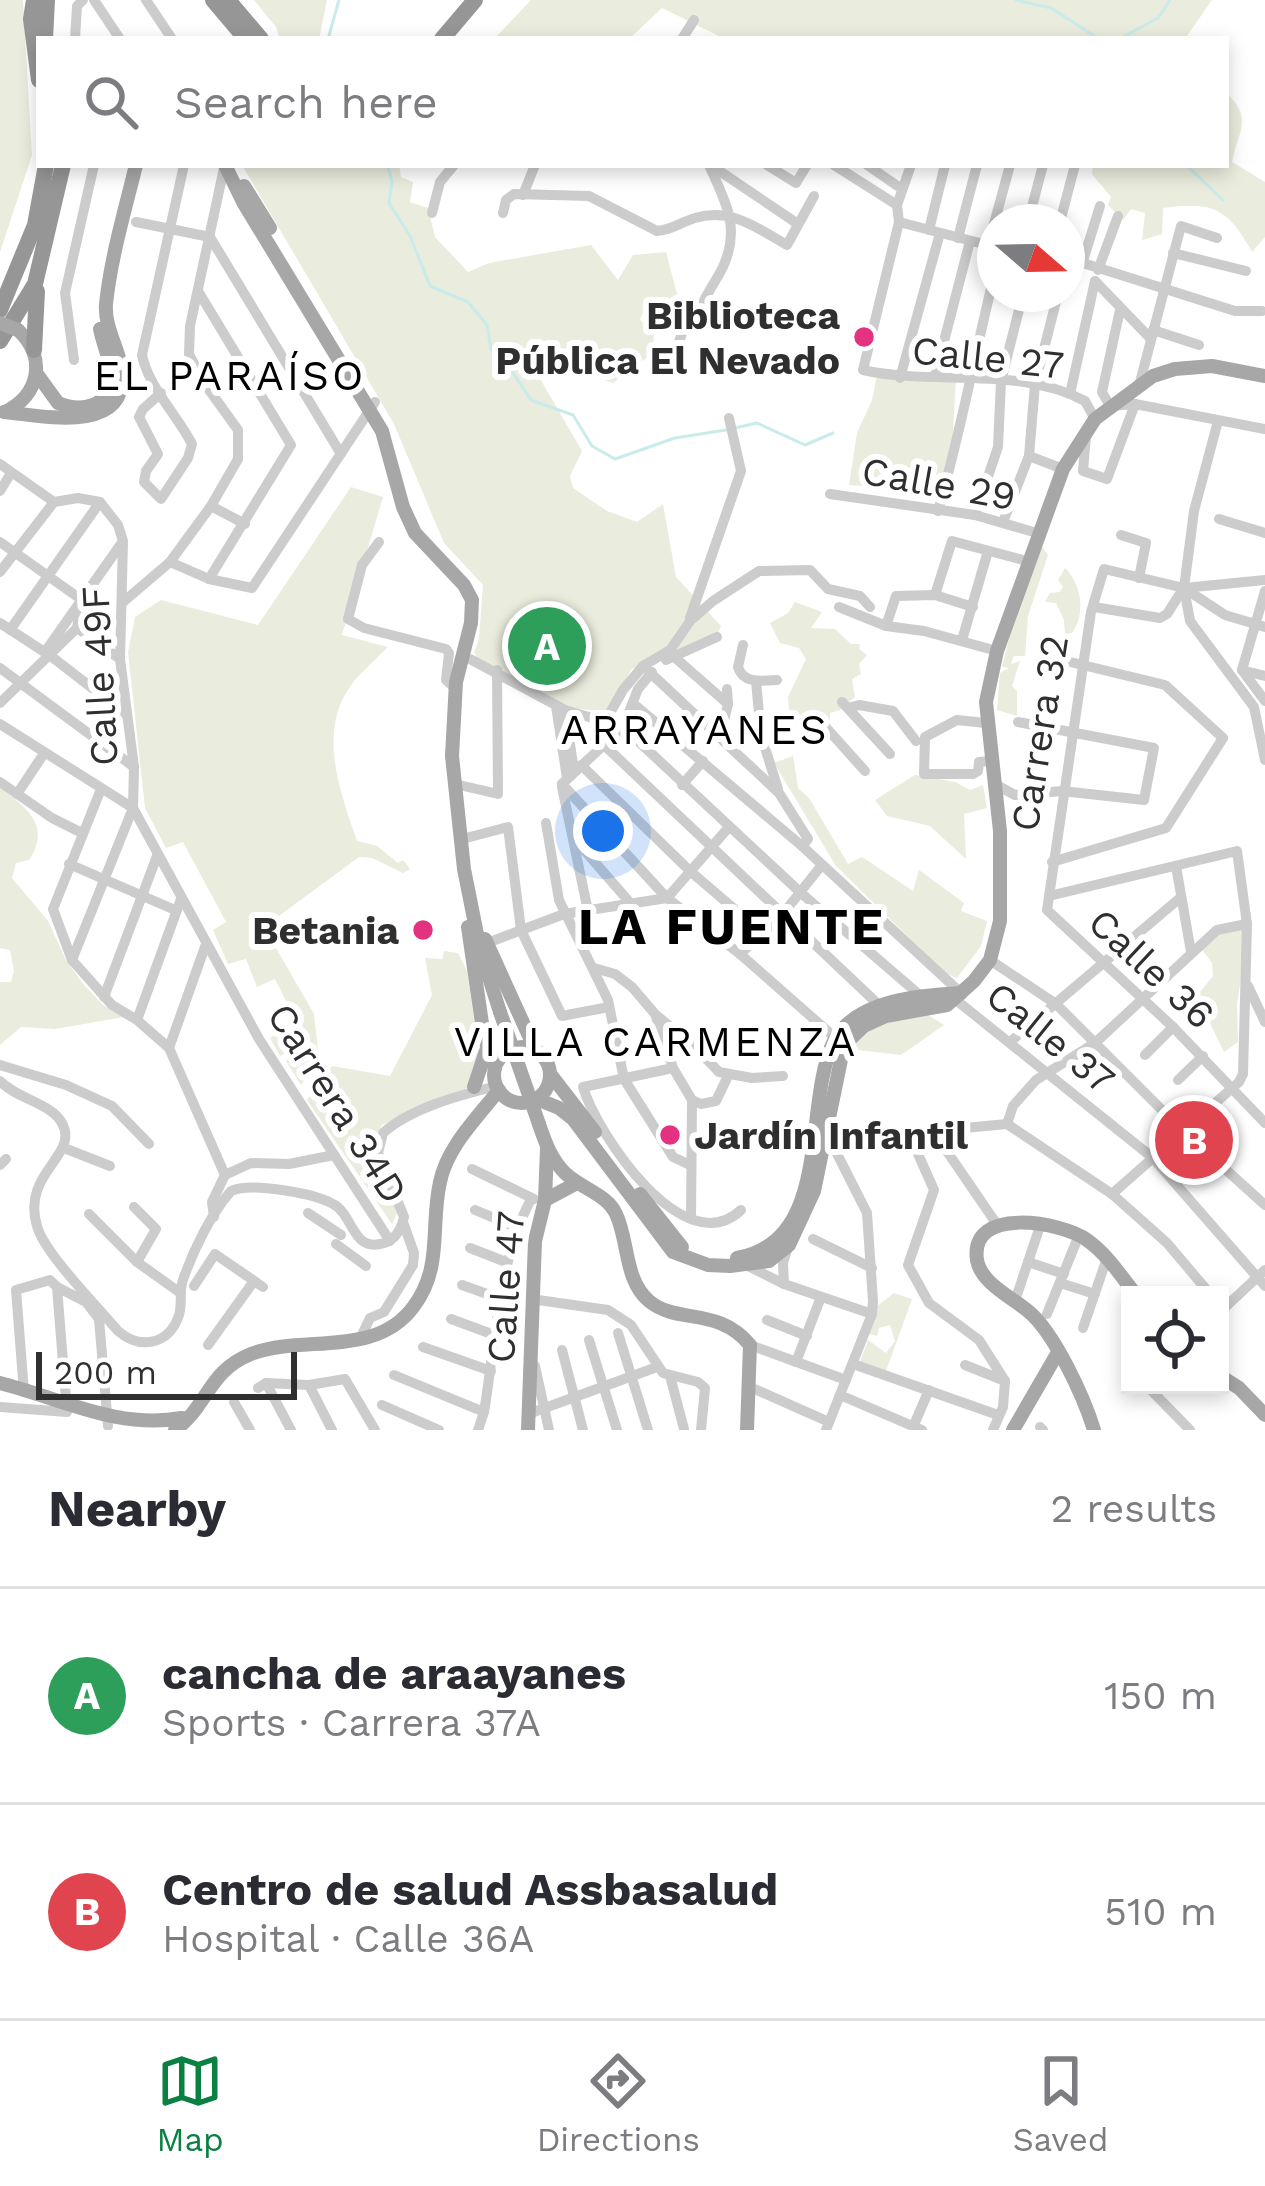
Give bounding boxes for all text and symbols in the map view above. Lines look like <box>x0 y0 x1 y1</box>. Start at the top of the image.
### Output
search box <box>36 36 1229 168</box>
icon: search <box>78 69 144 135</box>
text: Search here <box>174 76 438 129</box>
north arrow <box>977 204 1085 312</box>
place label: Biblioteca Pública El Nevado <box>495 293 840 383</box>
marker: Biblioteca Pública El Nevado <box>851 324 877 350</box>
street label: Calle 27 <box>910 327 1066 388</box>
district label: EL PARAÍSO <box>94 351 366 400</box>
street label: Calle 29 <box>859 448 1019 519</box>
street label: Calle 49F <box>72 585 127 767</box>
pin: A <box>508 601 586 691</box>
street label: Carrera 32 <box>1002 632 1077 834</box>
district label: ARRAYANES <box>560 705 830 754</box>
your location <box>573 801 633 861</box>
district label: LA FUENTE <box>578 897 886 956</box>
street label: Calle 36 <box>1080 899 1224 1038</box>
place label: Betania <box>252 908 399 953</box>
marker: Betania <box>410 917 436 943</box>
street label: Calle 37 <box>978 972 1124 1103</box>
street label: Carrera 34D <box>258 995 417 1211</box>
district label: VILLA CARMENZA <box>454 1017 858 1066</box>
pin: B <box>1155 1095 1233 1185</box>
place label: Jardín Infantil <box>694 1113 968 1158</box>
marker: Jardín Infantil <box>657 1122 683 1148</box>
street label: Calle 47 <box>478 1210 533 1365</box>
map controls <box>1121 1286 1229 1394</box>
button: locate <box>1121 1286 1229 1394</box>
scale bar <box>36 1346 297 1399</box>
text: 200 m <box>54 1353 157 1392</box>
text: Nearby <box>48 1479 226 1538</box>
text: 2 results <box>1051 1486 1217 1531</box>
text: cancha de araayanes <box>162 1647 626 1700</box>
text: A <box>74 1673 100 1718</box>
text: 150 m <box>1104 1673 1217 1718</box>
text: Sports · Carrera 37A <box>162 1700 541 1745</box>
text: Centro de salud Assbasalud <box>162 1863 778 1916</box>
text: B <box>74 1889 100 1934</box>
text: 510 m <box>1104 1889 1217 1934</box>
text: Hospital · Calle 36A <box>162 1916 534 1961</box>
tab: Map <box>156 2048 224 2159</box>
tab: Directions <box>537 2048 700 2159</box>
tab: Saved <box>1013 2048 1109 2159</box>

